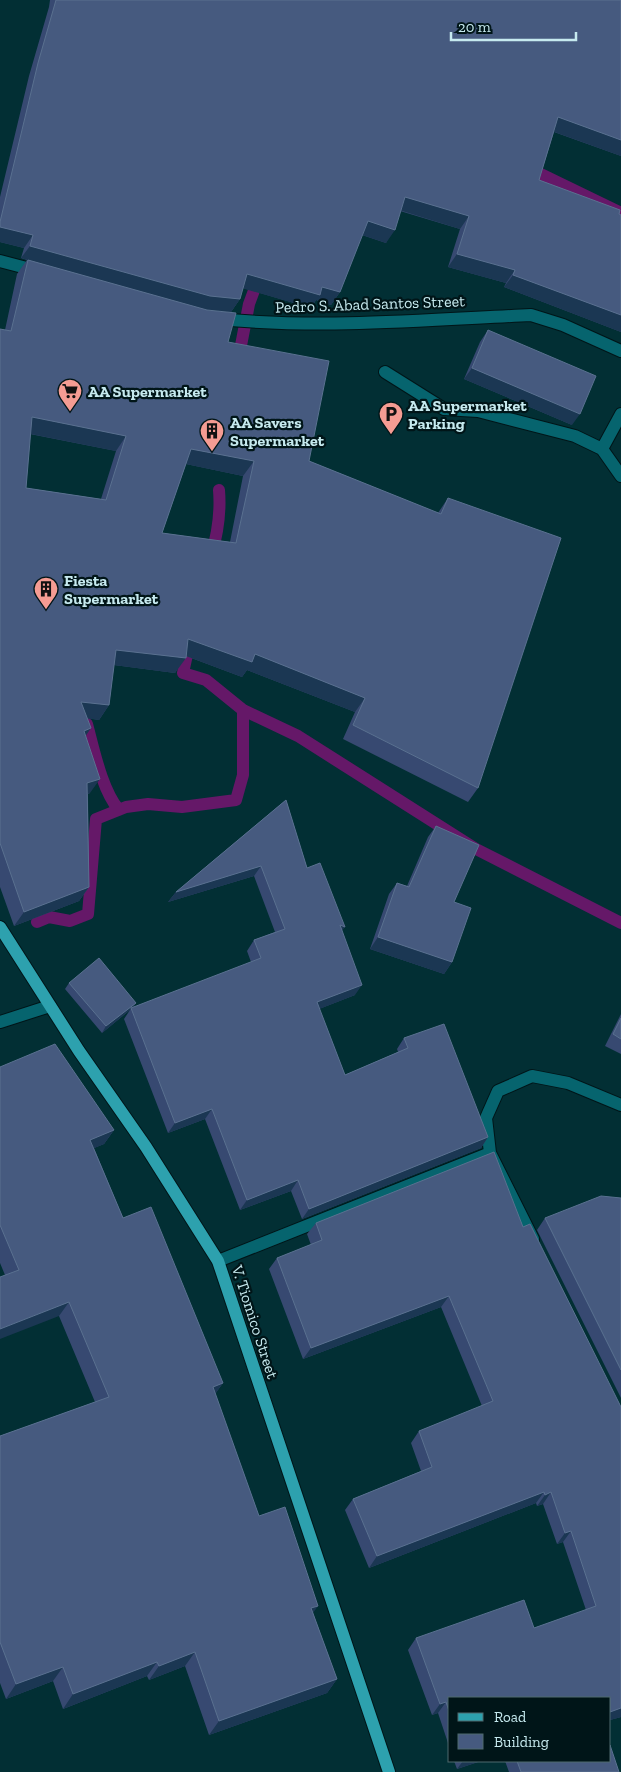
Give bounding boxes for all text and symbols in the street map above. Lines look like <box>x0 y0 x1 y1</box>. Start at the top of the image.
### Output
scale bar <box>451 10 576 42</box>
text: 20 m <box>458 18 491 36</box>
street label: Pedro S. Abad Santos Street <box>275 291 465 317</box>
supermarket icon: AA Supermarket <box>57 378 83 412</box>
place label: AA Supermarket <box>88 382 207 401</box>
place label: AA Supermarket Parking <box>408 396 527 433</box>
parking icon: AA Supermarket Parking <box>378 401 404 435</box>
place label: AA Savers Supermarket <box>230 413 325 450</box>
building icon: AA Savers Supermarket <box>199 418 225 452</box>
place label: Fiesta Supermarket <box>64 571 159 608</box>
building icon: Fiesta Supermarket <box>33 576 59 610</box>
street label: V. Tiomico Street <box>227 1262 282 1381</box>
legend <box>448 1697 611 1762</box>
text: Road <box>494 1708 527 1726</box>
text: Building <box>494 1733 549 1751</box>

